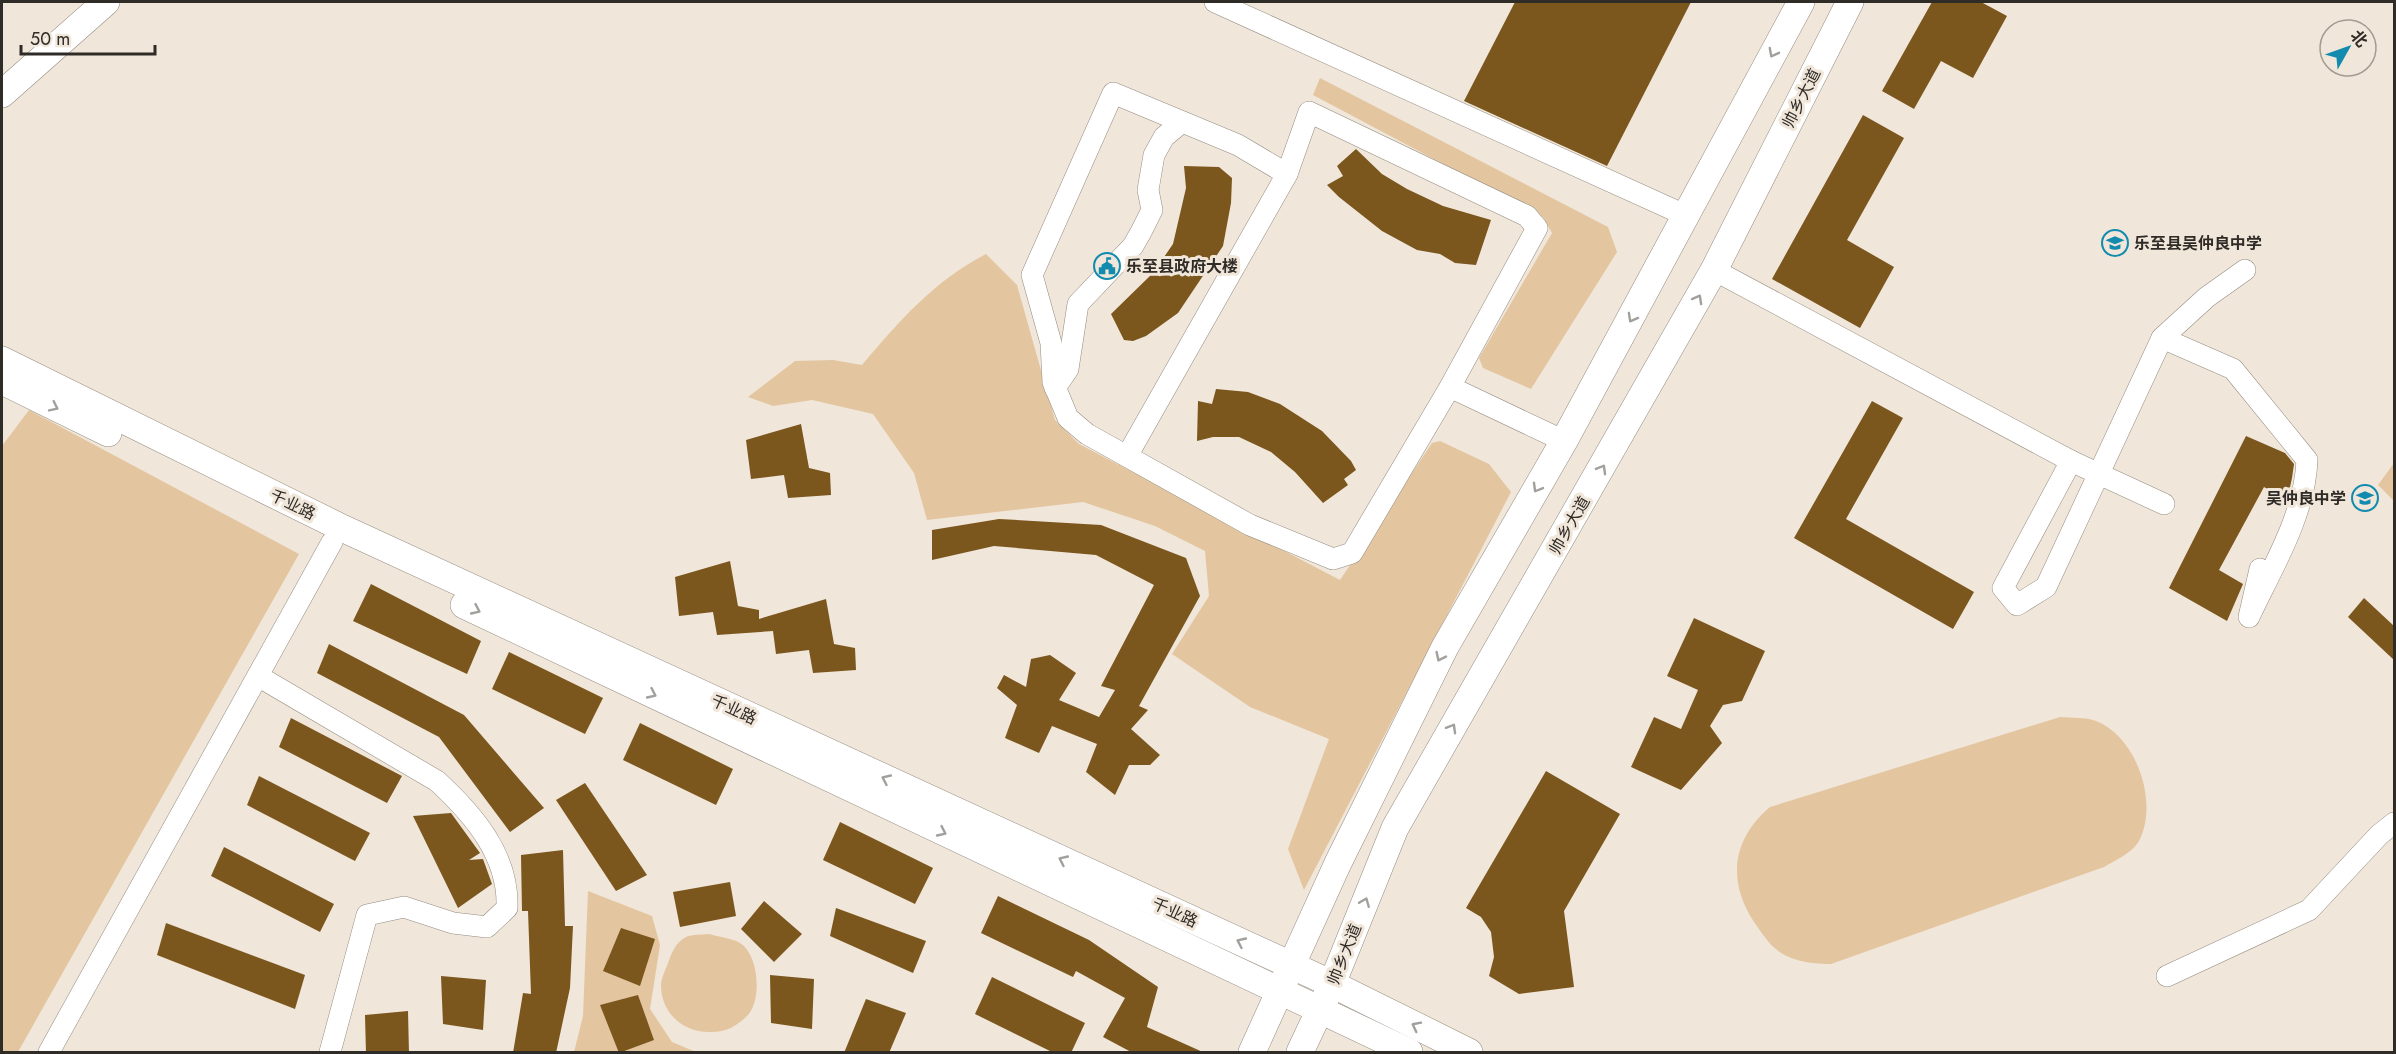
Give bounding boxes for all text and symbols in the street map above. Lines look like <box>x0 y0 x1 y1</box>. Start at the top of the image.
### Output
scale bar <box>21 18 154 56</box>
north arrow <box>2318 18 2378 78</box>
text: 北 <box>2345 25 2373 52</box>
text: 50 m <box>30 26 70 52</box>
one-way arrow <box>1769 47 1781 58</box>
street label: 帅乡大道 <box>1777 64 1826 132</box>
school or university icon: 乐至县吴仲良中学 <box>2100 228 2130 258</box>
place label: 乐至县吴仲良中学 <box>2134 232 2262 255</box>
public building icon: 乐至县政府大楼 <box>1092 251 1122 281</box>
place label: 乐至县政府大楼 <box>1126 255 1238 278</box>
one-way arrow <box>1691 295 1702 305</box>
one-way arrow <box>1628 311 1639 322</box>
one-way arrow <box>48 400 59 411</box>
one-way arrow <box>1595 464 1606 475</box>
one-way arrow <box>1533 482 1544 492</box>
school or university icon: 吴仲良中学 <box>2350 483 2380 513</box>
street label: 千业路 <box>266 484 319 525</box>
place label: 吴仲良中学 <box>2266 487 2346 510</box>
street label: 帅乡大道 <box>1543 492 1595 559</box>
one-way arrow <box>469 603 480 615</box>
one-way arrow <box>1436 651 1447 662</box>
one-way arrow <box>645 687 656 699</box>
street label: 千业路 <box>707 689 760 730</box>
one-way arrow <box>1445 724 1456 734</box>
one-way arrow <box>882 774 893 786</box>
one-way arrow <box>935 824 946 836</box>
one-way arrow <box>1059 856 1070 868</box>
street label: 千业路 <box>1148 892 1201 933</box>
one-way arrow <box>1358 898 1370 909</box>
street label: 帅乡大道 <box>1322 920 1367 988</box>
one-way arrow <box>1236 937 1247 949</box>
one-way arrow <box>1412 1022 1423 1033</box>

